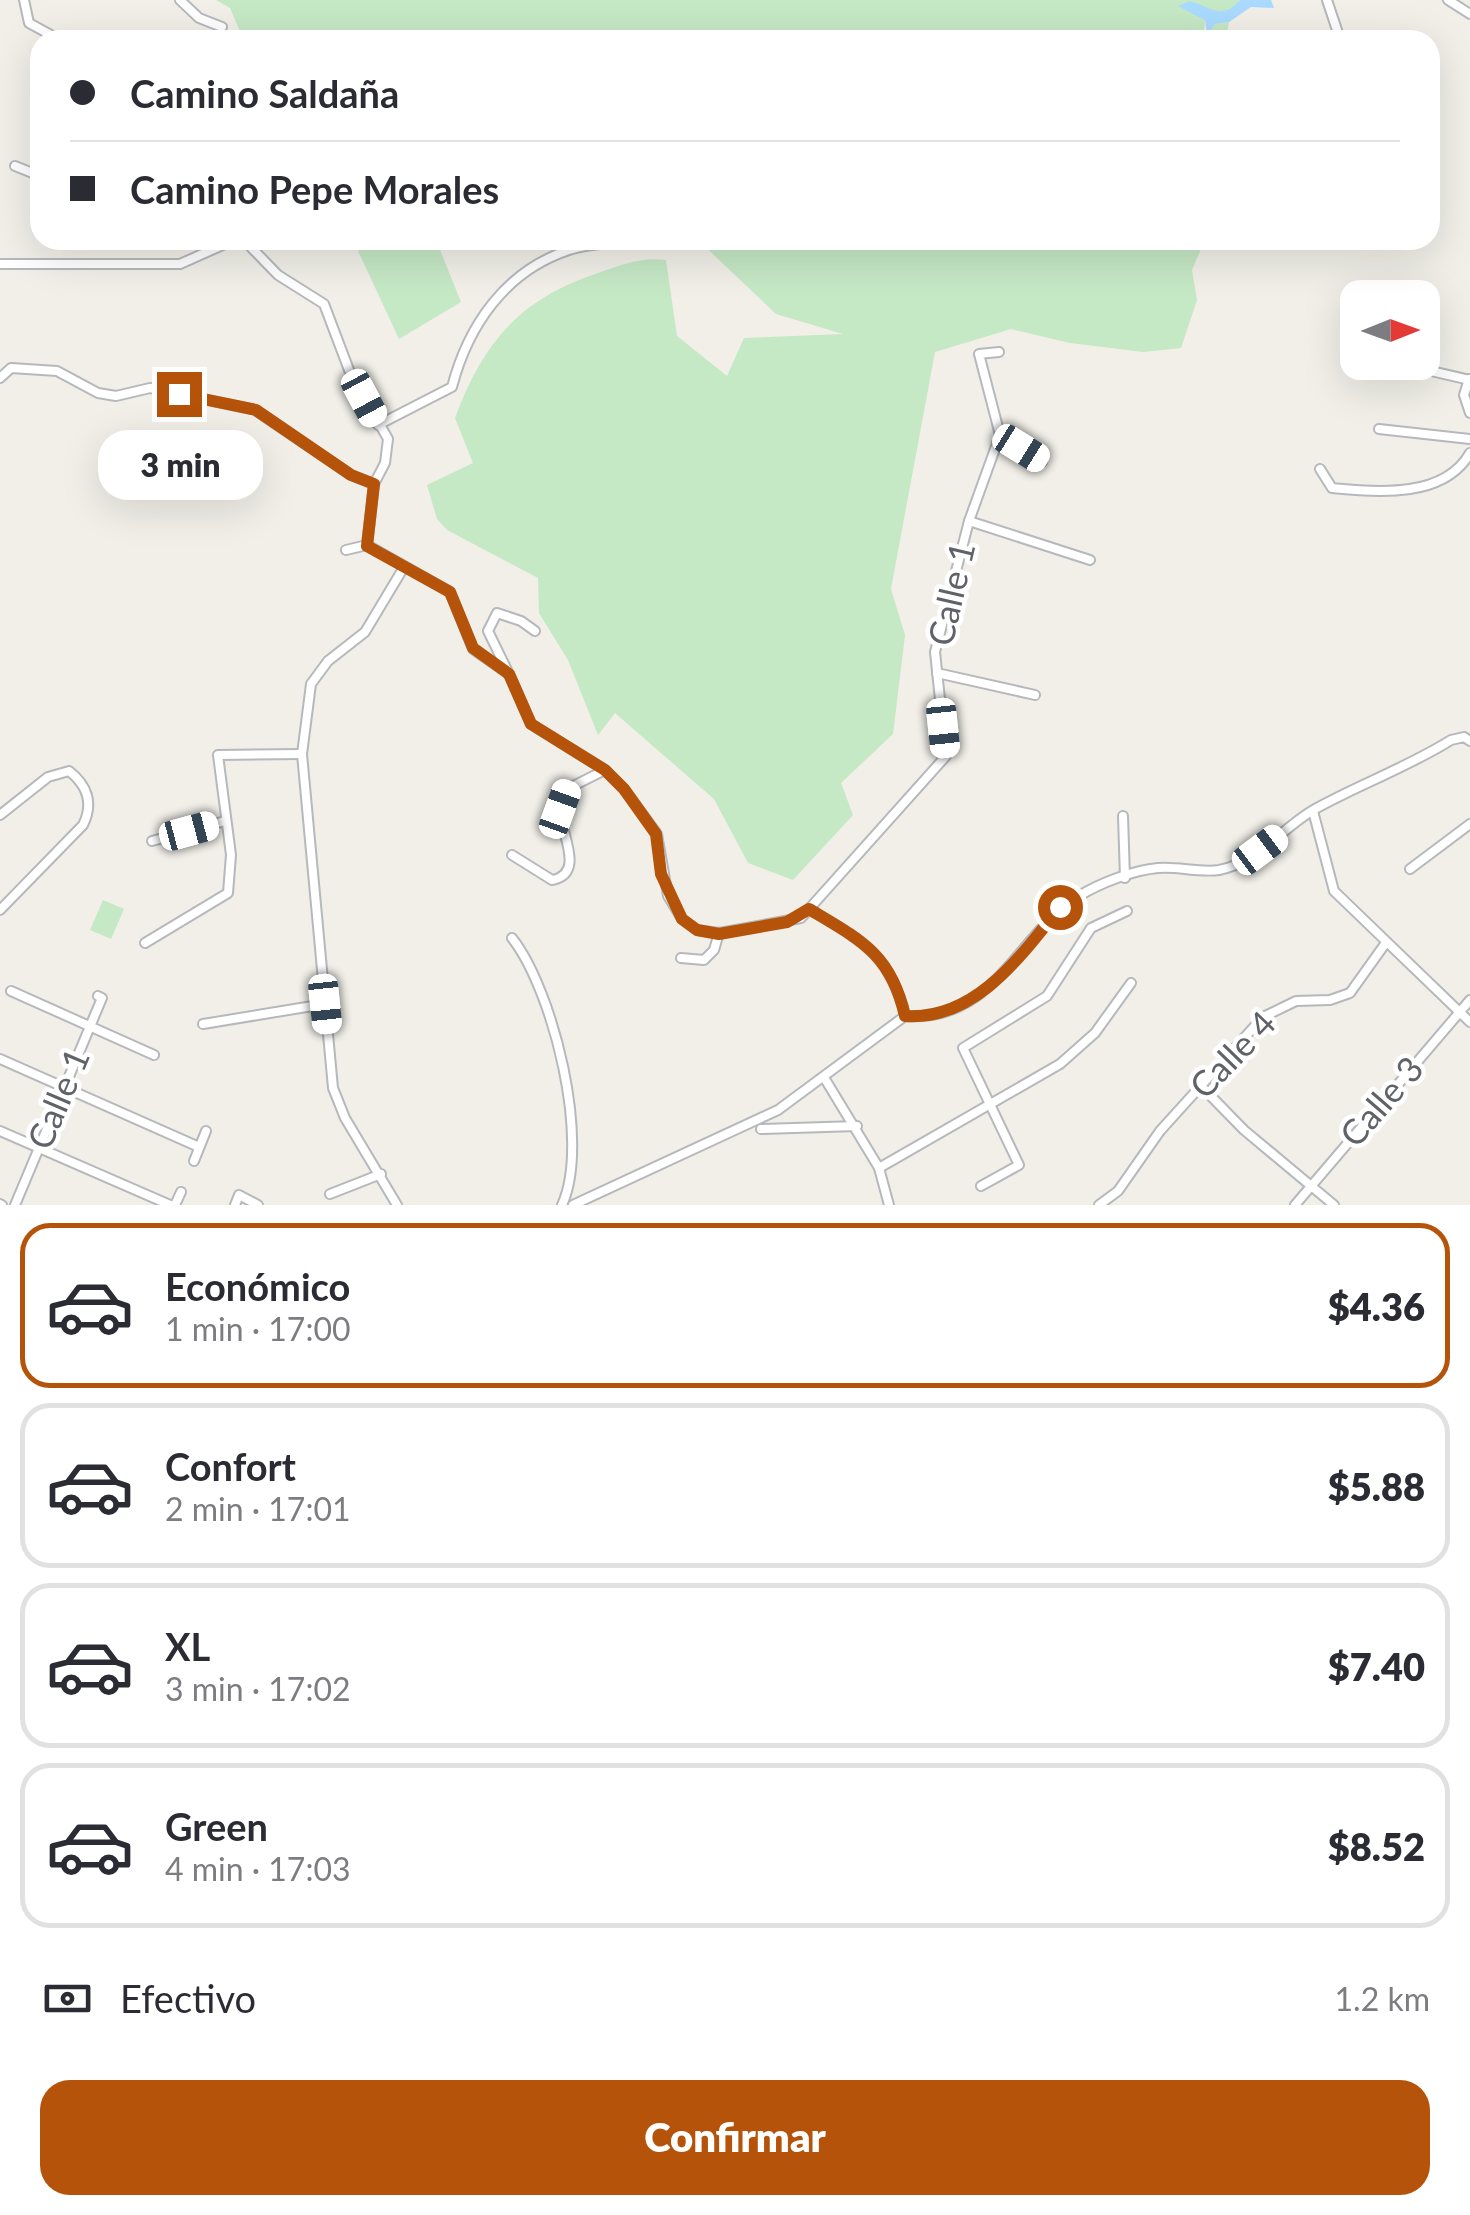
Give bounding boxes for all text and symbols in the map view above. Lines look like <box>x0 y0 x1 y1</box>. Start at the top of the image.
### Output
text: Camino Saldaña <box>130 70 399 116</box>
text: Camino Pepe Morales <box>130 166 499 212</box>
north arrow <box>1340 280 1440 380</box>
map controls <box>1340 280 1440 380</box>
car <box>337 364 391 432</box>
route end <box>157 372 202 417</box>
car <box>988 419 1054 477</box>
callout: 3 min <box>96 429 262 499</box>
text: 3 min <box>141 445 220 484</box>
street label: Calle 1 <box>918 538 982 649</box>
car <box>925 697 961 759</box>
car <box>536 776 584 842</box>
car <box>156 809 222 853</box>
car <box>1227 820 1293 880</box>
route start <box>1038 885 1083 930</box>
car <box>307 973 343 1035</box>
street label: Calle 4 <box>1180 1001 1283 1106</box>
street label: Calle 1 <box>17 1042 97 1155</box>
street label: Calle 3 <box>1330 1047 1431 1154</box>
icon: car <box>45 1261 135 1351</box>
text: Económico <box>165 1263 350 1309</box>
text: $4.36 <box>1328 1283 1425 1329</box>
text: 1 min · 17:00 <box>165 1309 351 1348</box>
icon: car <box>45 1441 135 1531</box>
text: Confort <box>165 1443 296 1489</box>
text: $5.88 <box>1328 1463 1425 1509</box>
text: 2 min · 17:01 <box>165 1489 351 1528</box>
icon: car <box>45 1621 135 1711</box>
text: XL <box>165 1623 210 1669</box>
text: $7.40 <box>1328 1643 1425 1689</box>
text: 3 min · 17:02 <box>165 1669 351 1708</box>
icon: car <box>45 1801 135 1891</box>
text: Green <box>165 1803 268 1849</box>
text: $8.52 <box>1328 1823 1425 1869</box>
text: 4 min · 17:03 <box>165 1849 351 1888</box>
icon: cash <box>40 1971 95 2026</box>
text: Efectivo <box>120 1975 256 2021</box>
text: 1.2 km <box>1335 1979 1430 2018</box>
button: Confirmar <box>40 2080 1430 2195</box>

